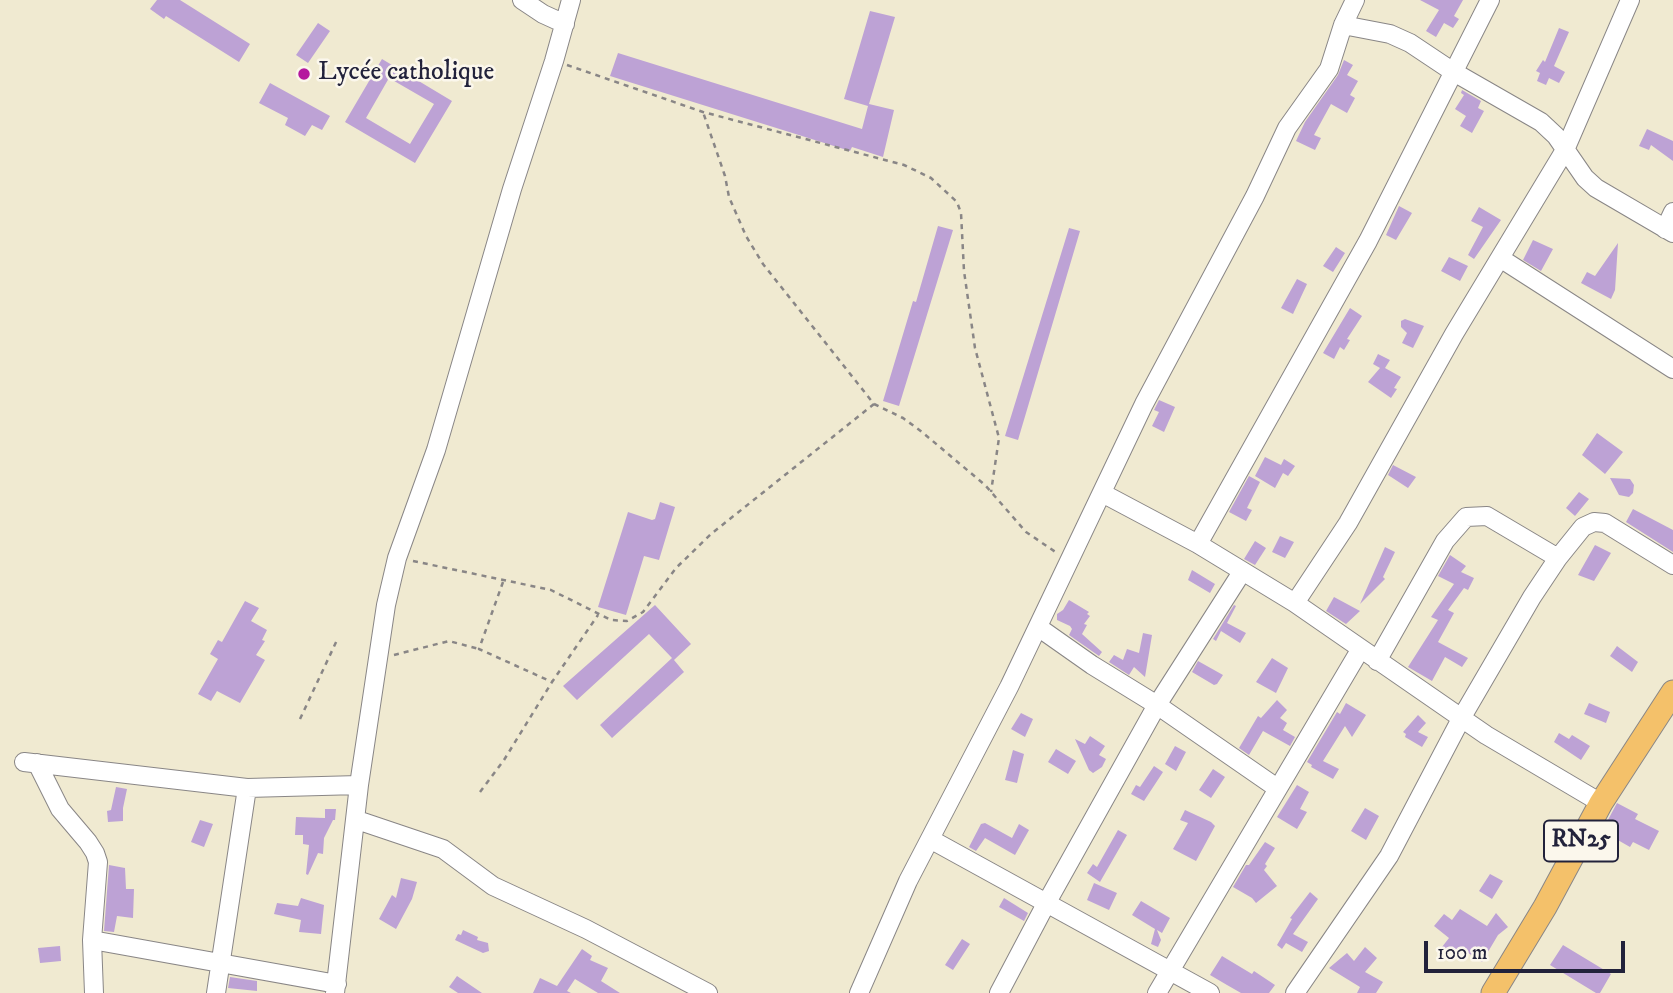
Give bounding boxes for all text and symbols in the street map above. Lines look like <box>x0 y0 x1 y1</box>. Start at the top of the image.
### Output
place label: Lycée catholique <box>318 58 494 90</box>
marker: Lycée catholique <box>296 66 312 82</box>
road number: RN25 <box>1544 820 1618 862</box>
scale bar <box>1428 926 1629 970</box>
text: 100 m <box>1437 940 1488 966</box>

